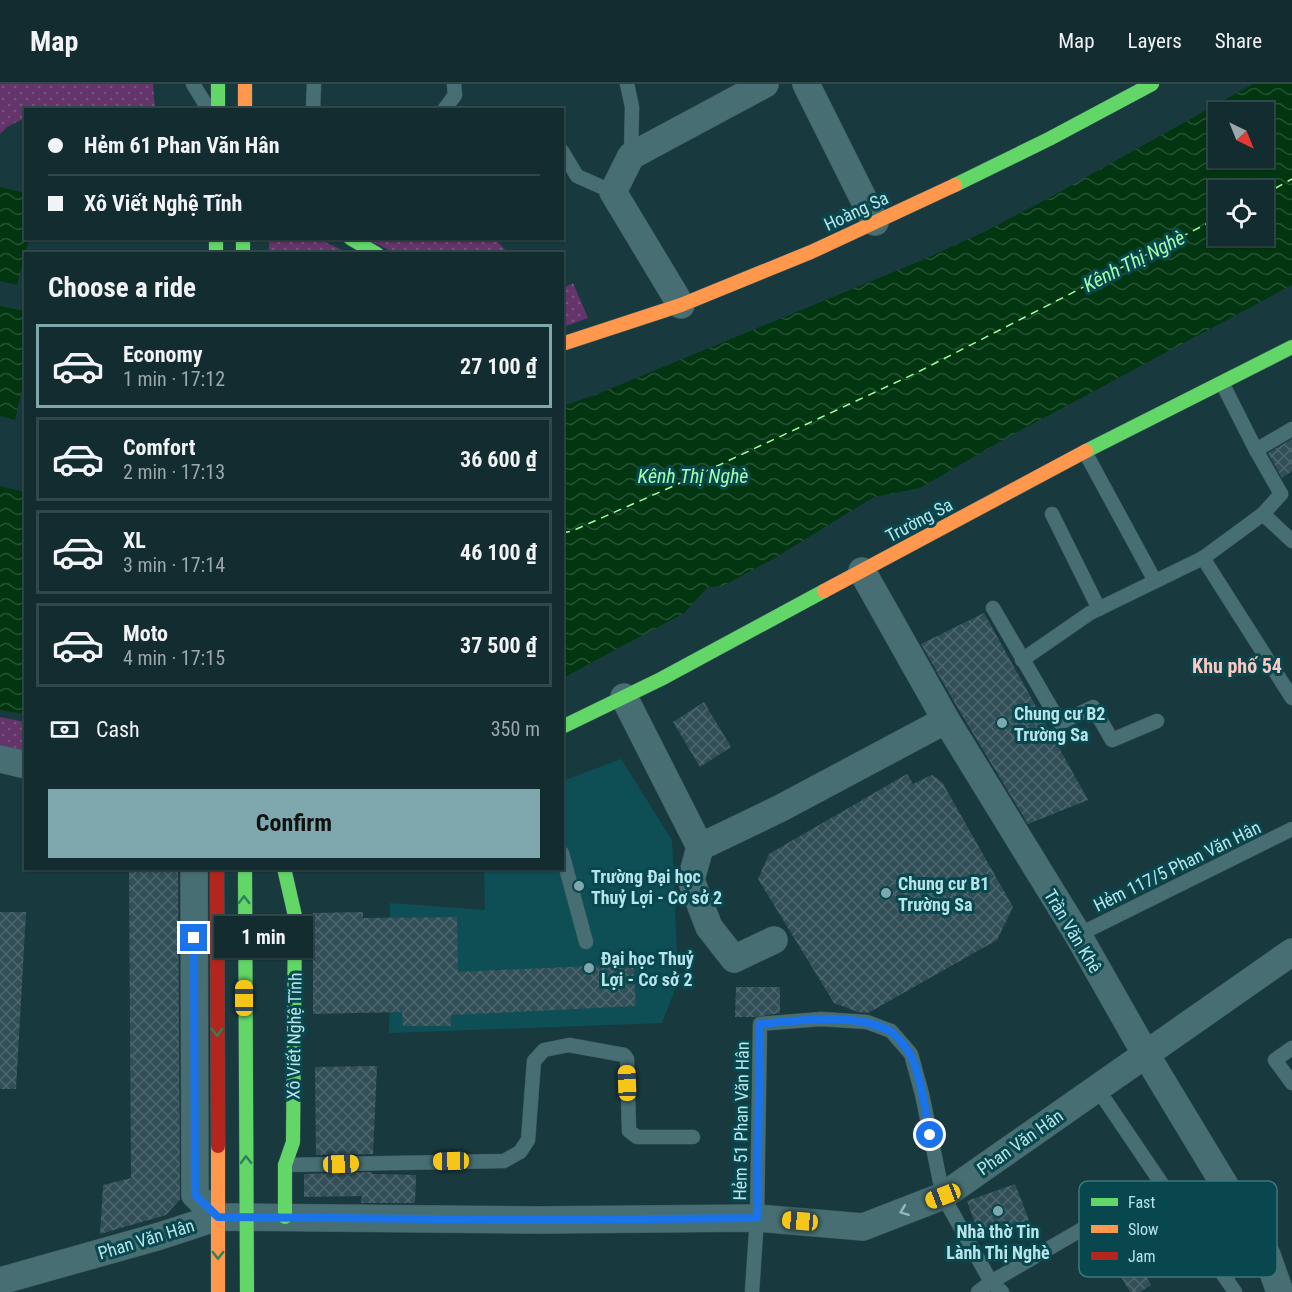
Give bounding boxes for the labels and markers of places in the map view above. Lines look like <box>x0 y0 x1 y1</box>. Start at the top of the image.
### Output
place label: Chung cư B2 Trường Sa <box>1014 703 1105 745</box>
marker: Chung cư B2 Trường Sa <box>995 716 1009 730</box>
place label: Trường Đại học Thuỷ Lợi - Cơ sở 2 <box>591 866 722 908</box>
place label: Chung cư B1 Trường Sa <box>898 873 989 915</box>
marker: Trường Đại học Thuỷ Lợi - Cơ sở 2 <box>572 879 586 893</box>
marker: Chung cư B1 Trường Sa <box>879 886 893 900</box>
place label: Đại học Thuỷ Lợi - Cơ sở 2 <box>601 948 694 990</box>
marker: Đại học Thuỷ Lợi - Cơ sở 2 <box>582 961 596 975</box>
marker: Nhà thờ Tin Lành Thị Nghè <box>991 1204 1005 1218</box>
place label: Nhà thờ Tin Lành Thị Nghè <box>946 1221 1050 1263</box>

